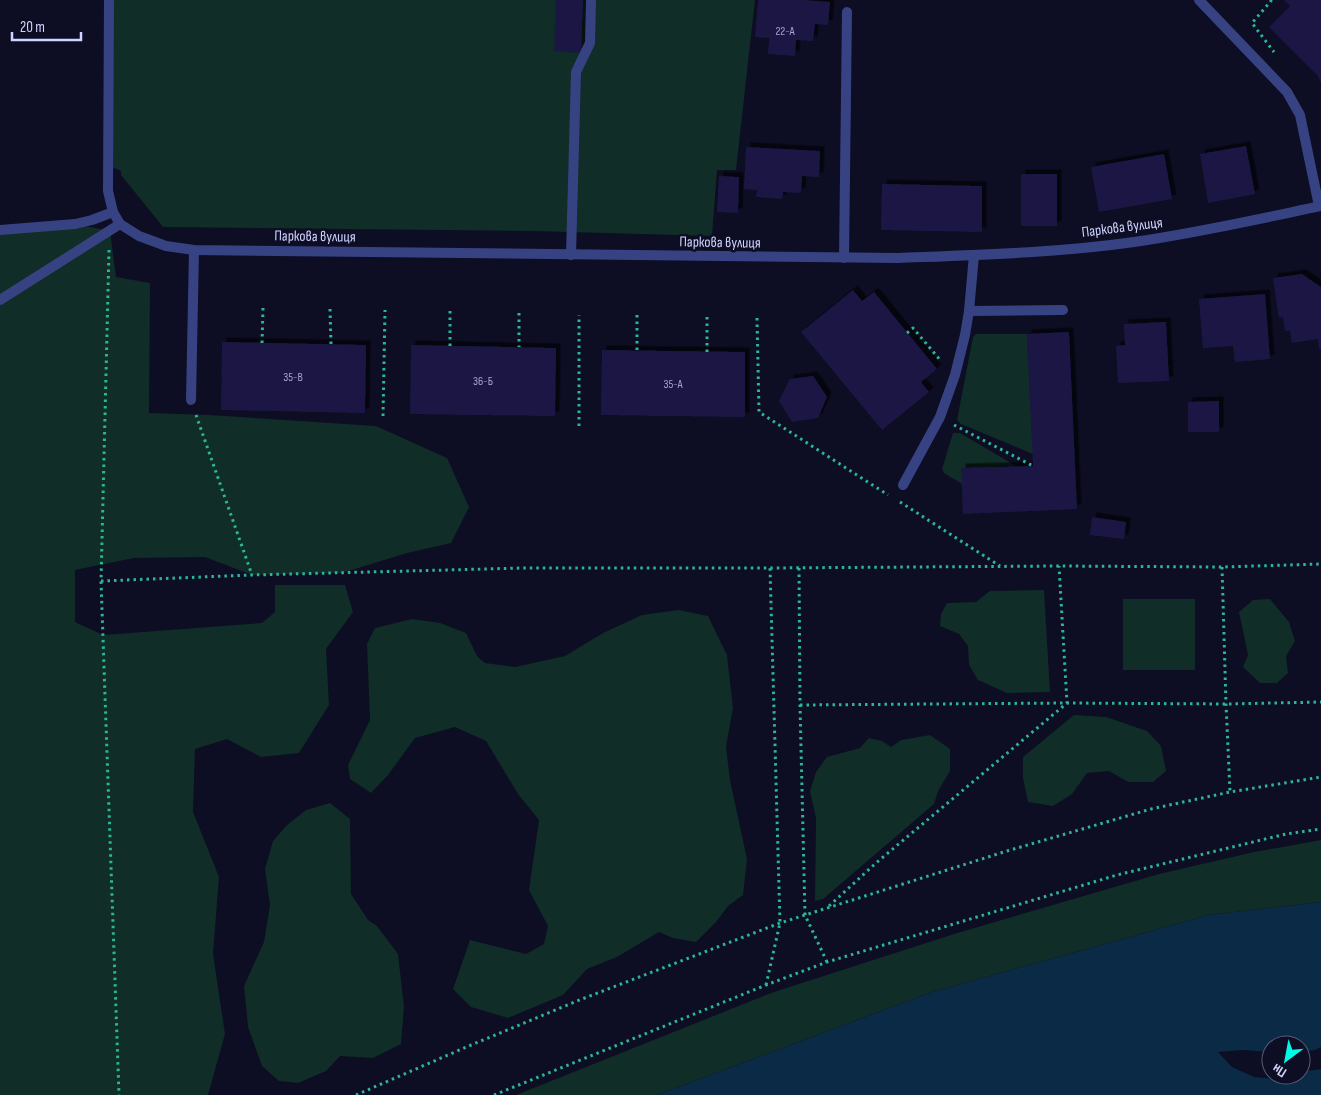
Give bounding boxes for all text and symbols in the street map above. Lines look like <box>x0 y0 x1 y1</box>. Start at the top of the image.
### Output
scale bar <box>12 10 81 42</box>
text: 20 m <box>20 18 45 37</box>
house number: 22-А <box>775 24 795 39</box>
street label: Паркова вулиця <box>1081 213 1164 242</box>
street label: Паркова вулиця <box>274 226 356 247</box>
street label: Паркова вулиця <box>679 232 761 253</box>
house number: 35-В <box>283 370 303 385</box>
house number: 36-Б <box>473 374 493 389</box>
house number: 35-А <box>663 377 683 392</box>
north arrow <box>1261 1035 1311 1085</box>
text: Пн <box>1269 1060 1290 1081</box>

